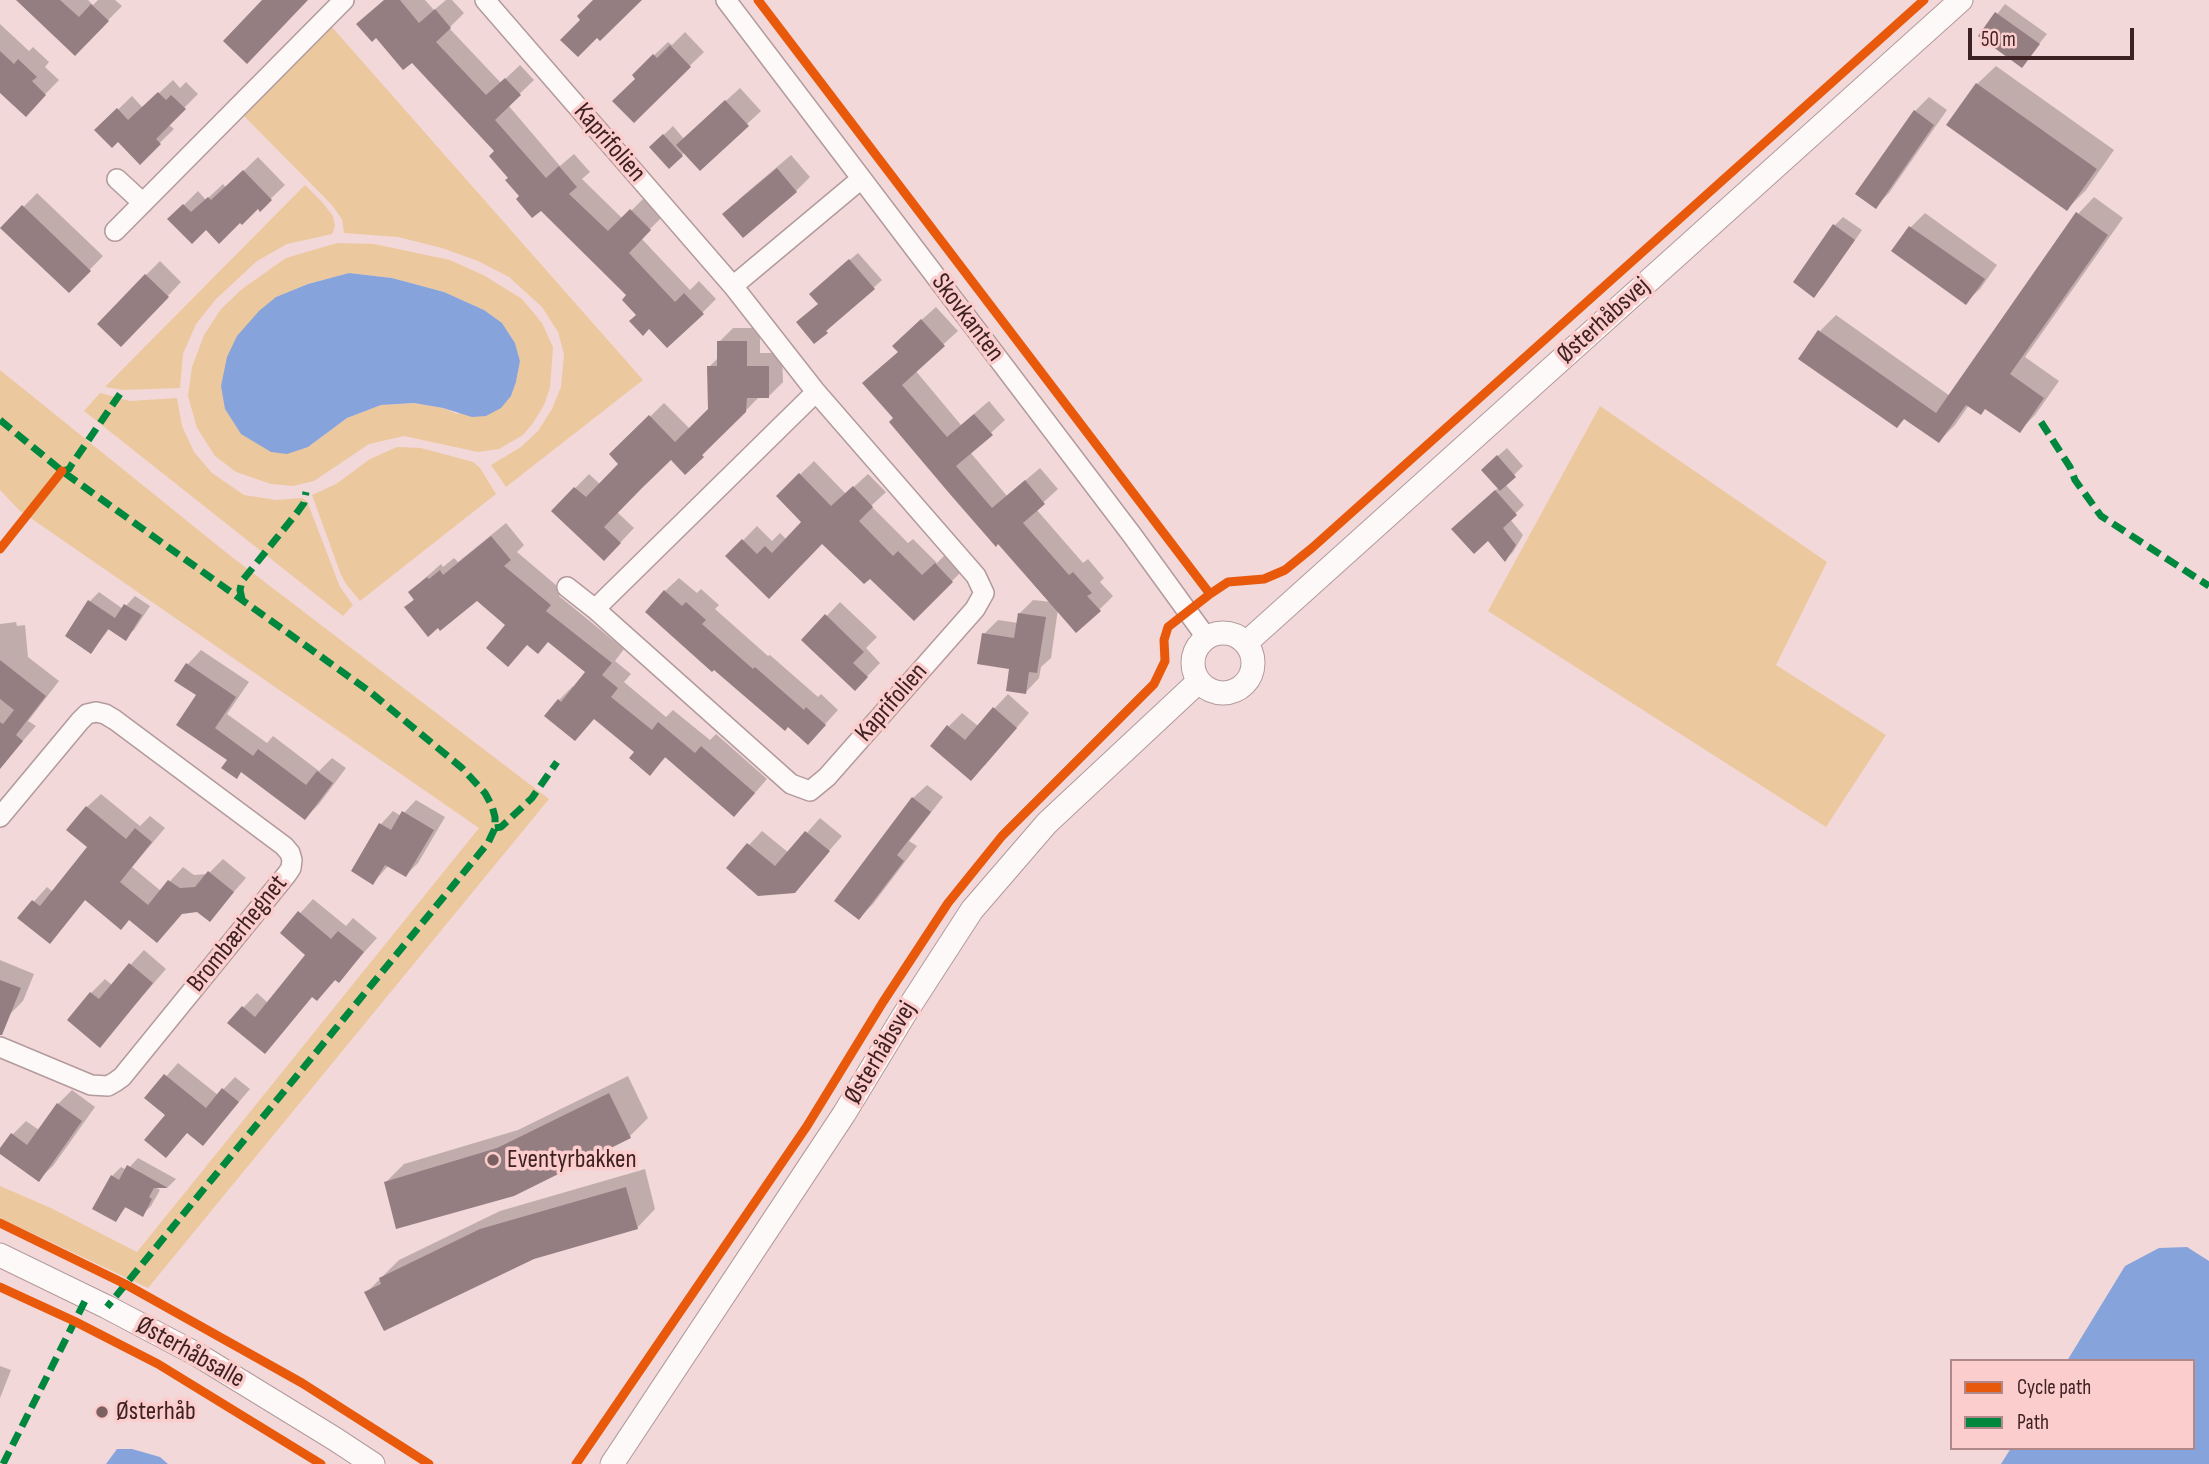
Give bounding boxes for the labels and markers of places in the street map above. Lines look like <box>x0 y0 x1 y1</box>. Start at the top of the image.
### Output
place label: Eventyrbakken <box>507 1144 637 1176</box>
marker: Eventyrbakken <box>485 1152 501 1168</box>
place label: Østerhåb <box>116 1396 196 1428</box>
marker: Østerhåb <box>94 1404 110 1420</box>

